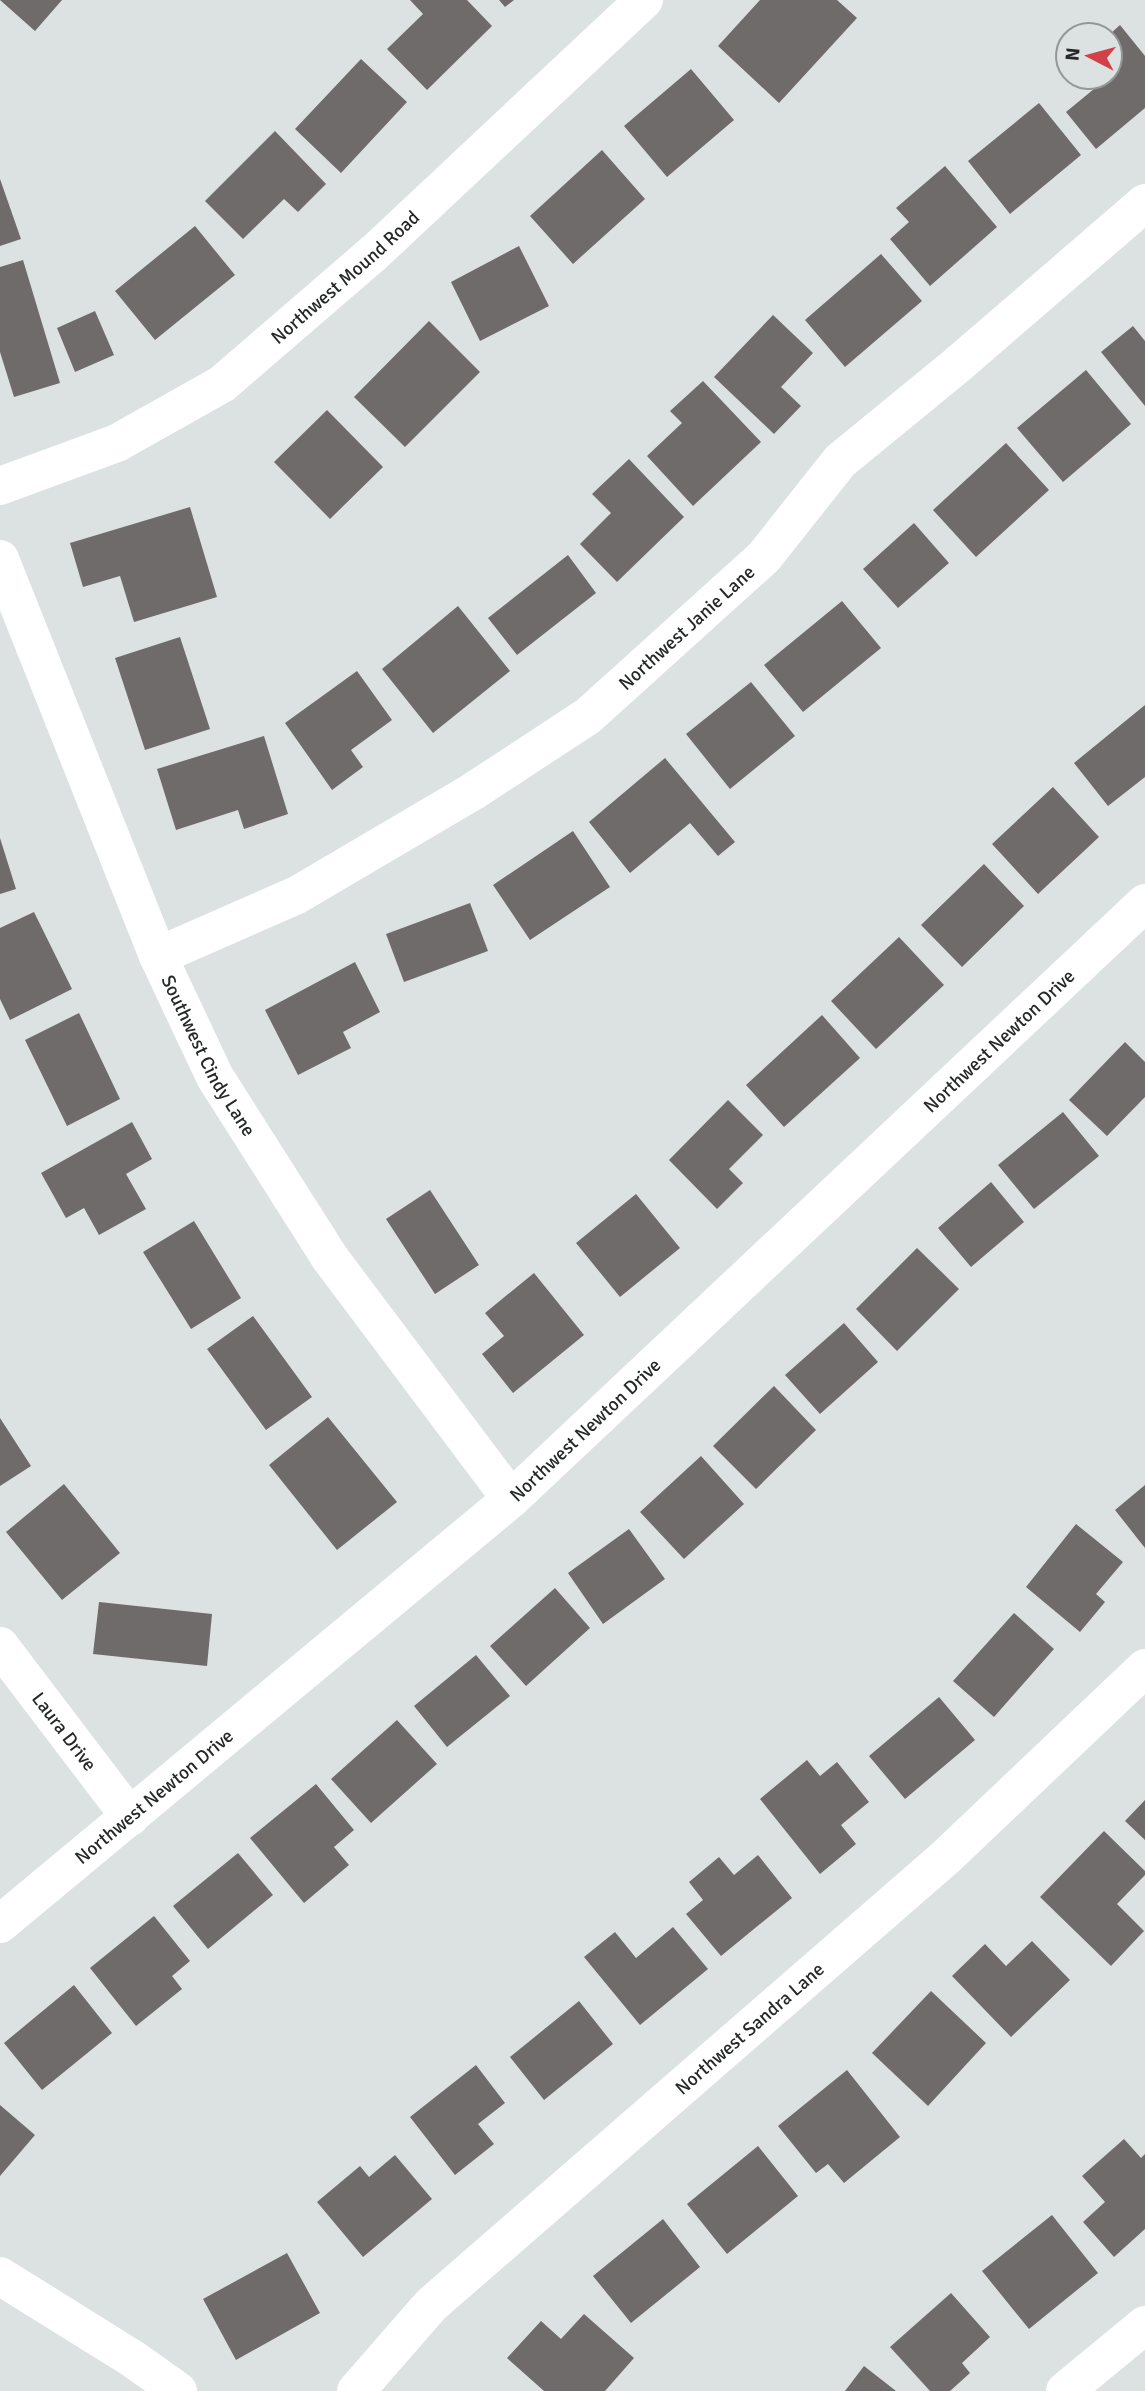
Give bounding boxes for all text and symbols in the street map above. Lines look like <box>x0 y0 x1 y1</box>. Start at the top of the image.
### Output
north arrow <box>1054 21 1124 91</box>
text: N <box>1060 47 1086 62</box>
street label: Northwest Mound Road <box>266 206 425 350</box>
street label: Northwest Janie Lane <box>614 560 760 696</box>
street label: Northwest Newton Drive <box>919 964 1080 1118</box>
street label: Southwest Cindy Lane <box>156 971 261 1141</box>
street label: Northwest Newton Drive <box>505 1353 666 1507</box>
street label: Laura Drive <box>26 1688 102 1776</box>
street label: Northwest Newton Drive <box>70 1724 238 1870</box>
street label: Northwest Sandra Lane <box>671 1958 829 2100</box>

